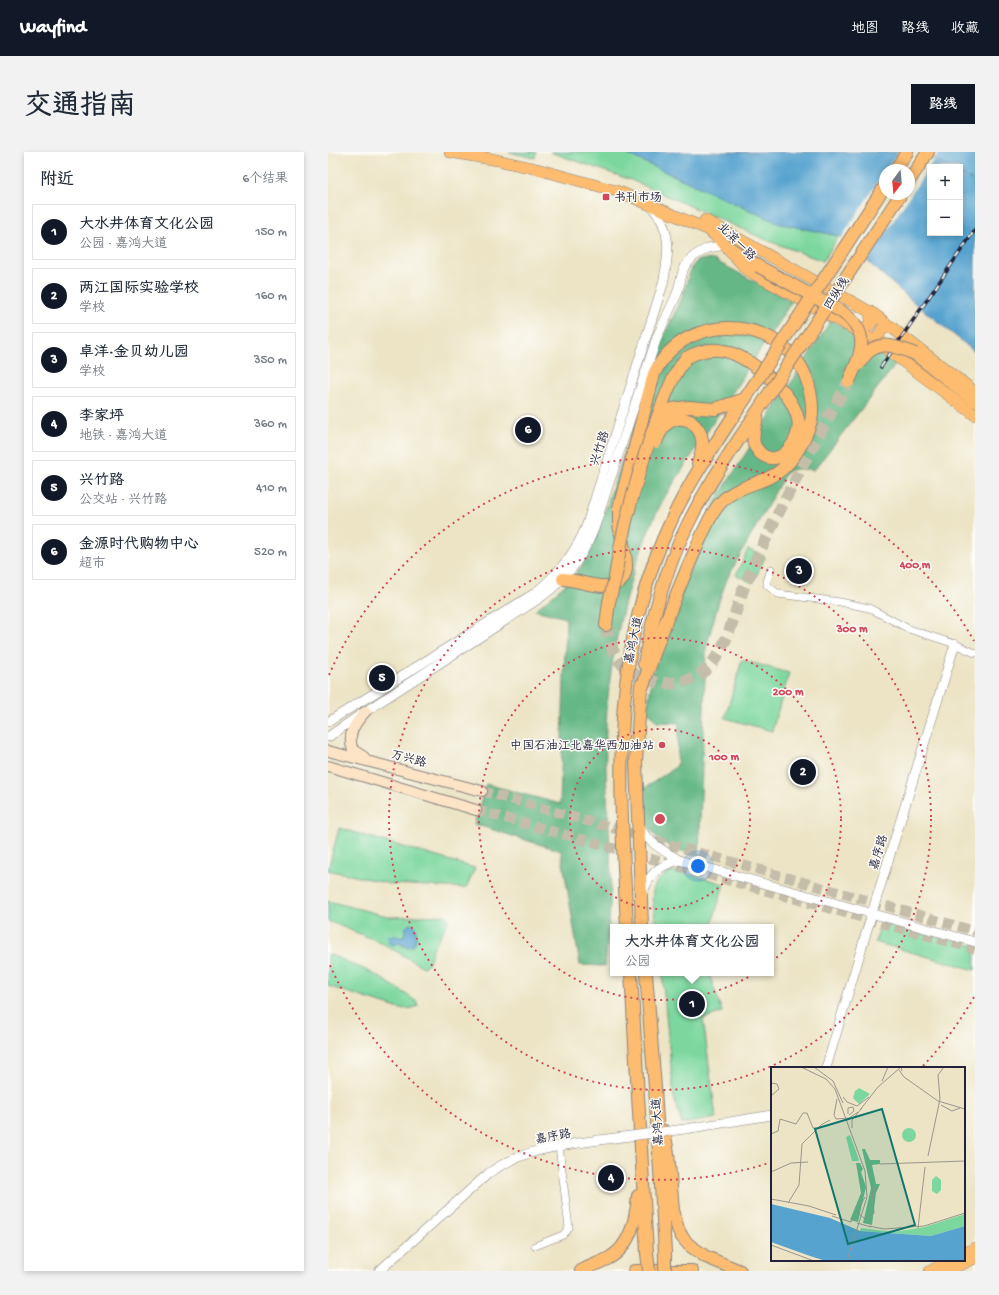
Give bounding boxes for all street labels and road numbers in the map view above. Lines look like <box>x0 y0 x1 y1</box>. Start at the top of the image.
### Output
street label: 北滨一路 <box>714 220 758 264</box>
street label: 四纵线 <box>821 275 853 313</box>
street label: 兴竹路 <box>588 429 613 468</box>
street label: 嘉鸿大道 <box>622 615 647 665</box>
street label: 万兴路 <box>389 748 428 771</box>
street label: 嘉序路 <box>867 833 892 872</box>
street label: 嘉鸿大道 <box>650 1098 667 1146</box>
street label: 嘉序路 <box>534 1127 572 1148</box>

